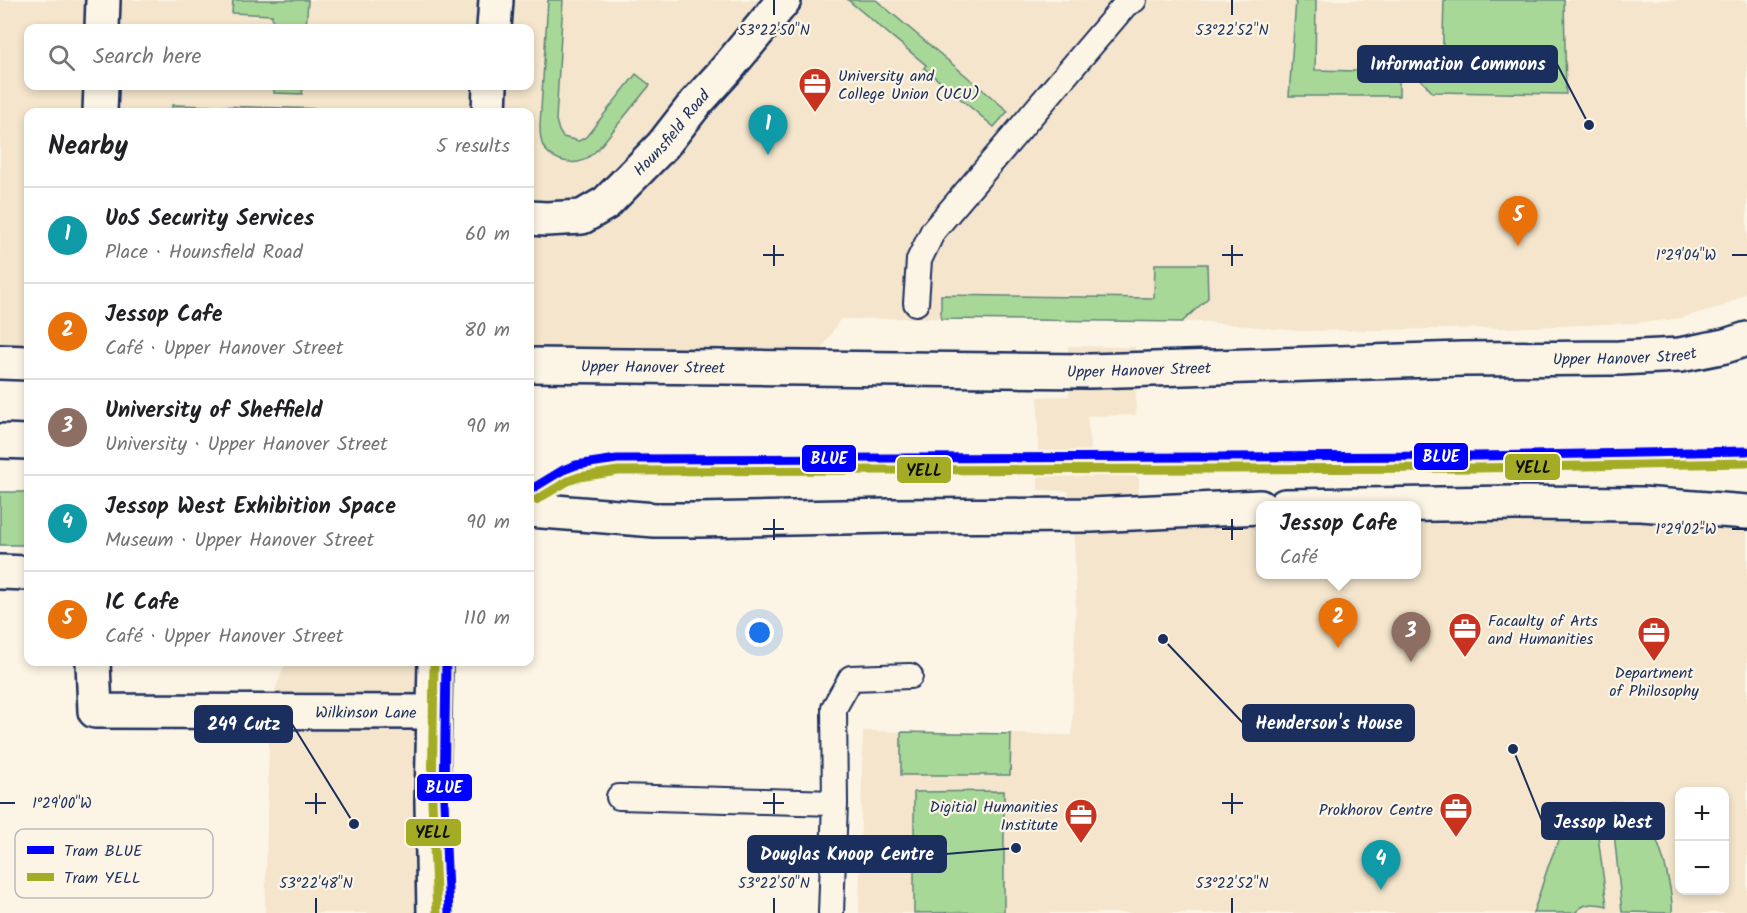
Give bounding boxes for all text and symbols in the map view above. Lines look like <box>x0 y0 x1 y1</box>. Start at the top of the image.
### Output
text: 53°22'50"N <box>738 19 810 43</box>
text: 53°22'52"N <box>1195 19 1269 43</box>
search box <box>24 24 534 90</box>
text: Search here <box>93 40 201 75</box>
icon: search <box>45 41 78 74</box>
callout: Information Commons <box>1358 46 1557 82</box>
text: Information Commons <box>1370 51 1546 80</box>
place label: University and College Union (UCU) <box>838 64 980 107</box>
office icon: University and College Union (UCU) <box>797 66 833 113</box>
street label: Hounsfield Road <box>628 84 717 182</box>
pin: 1 <box>748 106 788 155</box>
text: Nearby <box>48 126 128 168</box>
text: 5 results <box>436 131 510 163</box>
pin: 5 <box>1498 196 1538 246</box>
text: UoS Security Services <box>105 202 314 237</box>
text: 1 <box>64 219 71 251</box>
text: 60 m <box>465 219 510 251</box>
text: Place · Hounsfield Road <box>105 237 303 269</box>
text: 1°29'04"W <box>1656 244 1717 268</box>
text: Jessop Cafe <box>105 298 222 333</box>
text: 2 <box>62 315 73 347</box>
text: 80 m <box>464 315 510 347</box>
text: Café · Upper Hanover Street <box>105 333 343 365</box>
street label: Upper Hanover Street <box>1553 341 1700 372</box>
street label: Upper Hanover Street <box>581 355 726 381</box>
street label: Upper Hanover Street <box>1067 356 1212 385</box>
text: University of Sheffield <box>105 394 323 429</box>
text: 3 <box>62 411 73 443</box>
text: 90 m <box>466 411 510 443</box>
text: University · Upper Hanover Street <box>105 429 388 461</box>
line badge: BLUE <box>1413 442 1469 471</box>
line badge: BLUE <box>801 444 857 473</box>
text: BLUE <box>1422 445 1461 470</box>
text: BLUE <box>810 447 849 472</box>
line badge: YELL <box>1504 453 1561 481</box>
line badge: YELL <box>896 456 952 484</box>
text: YELL <box>1515 456 1551 481</box>
text: YELL <box>906 459 942 484</box>
text: Jessop West Exhibition Space <box>105 490 396 525</box>
popup <box>1256 501 1421 579</box>
text: 4 <box>62 507 73 539</box>
text: 90 m <box>466 507 510 539</box>
text: Jessop Cafe <box>1280 507 1397 542</box>
text: 1°29'02"W <box>1656 518 1717 542</box>
text: Museum · Upper Hanover Street <box>105 525 374 557</box>
text: Café <box>1280 542 1317 574</box>
text: IC Cafe <box>105 586 179 621</box>
pin: 2 <box>1318 598 1358 648</box>
text: 5 <box>62 603 73 635</box>
text: 110 m <box>464 603 510 635</box>
place label: Facaulty of Arts and Humanities <box>1488 609 1598 652</box>
office icon: Facaulty of Arts and Humanities <box>1447 611 1483 658</box>
pin: 3 <box>1392 612 1430 662</box>
office icon: Department of Philosophy <box>1636 615 1672 662</box>
your location <box>745 618 774 647</box>
text: Café · Upper Hanover Street <box>105 621 343 653</box>
place label: Department of Philosophy <box>1609 661 1699 704</box>
street label: Wilkinson Lane <box>315 701 417 726</box>
callout: Henderson's House <box>1243 705 1414 741</box>
callout: 249 Cutz <box>195 706 292 742</box>
text: Henderson's House <box>1255 710 1403 739</box>
text: 249 Cutz <box>208 711 281 740</box>
line badge: BLUE <box>416 773 473 802</box>
text: BLUE <box>425 776 464 801</box>
map controls <box>1675 787 1729 895</box>
button: + <box>1675 787 1729 841</box>
office icon: Prokhorov Centre <box>1438 791 1474 838</box>
text: 1°29'00"W <box>32 792 92 816</box>
place label: Digitial Humanities Institute <box>930 795 1058 838</box>
office icon: Digitial Humanities Institute <box>1063 797 1099 844</box>
place label: Prokhorov Centre <box>1319 798 1433 823</box>
callout: Jessop West <box>1542 803 1664 839</box>
text: Jessop West <box>1554 809 1653 838</box>
line badge: YELL <box>405 818 462 847</box>
text: YELL <box>415 821 451 846</box>
legend <box>15 829 213 898</box>
callout: Douglas Knoop Centre <box>748 836 946 872</box>
text: Tram BLUE <box>64 839 143 864</box>
pin: 4 <box>1362 840 1400 890</box>
text: Douglas Knoop Centre <box>760 841 934 870</box>
button: − <box>1675 841 1729 895</box>
text: Tram YELL <box>64 866 141 891</box>
text: 53°22'48"N <box>279 872 353 896</box>
text: 53°22'50"N <box>738 872 810 896</box>
text: 53°22'52"N <box>1195 872 1269 896</box>

